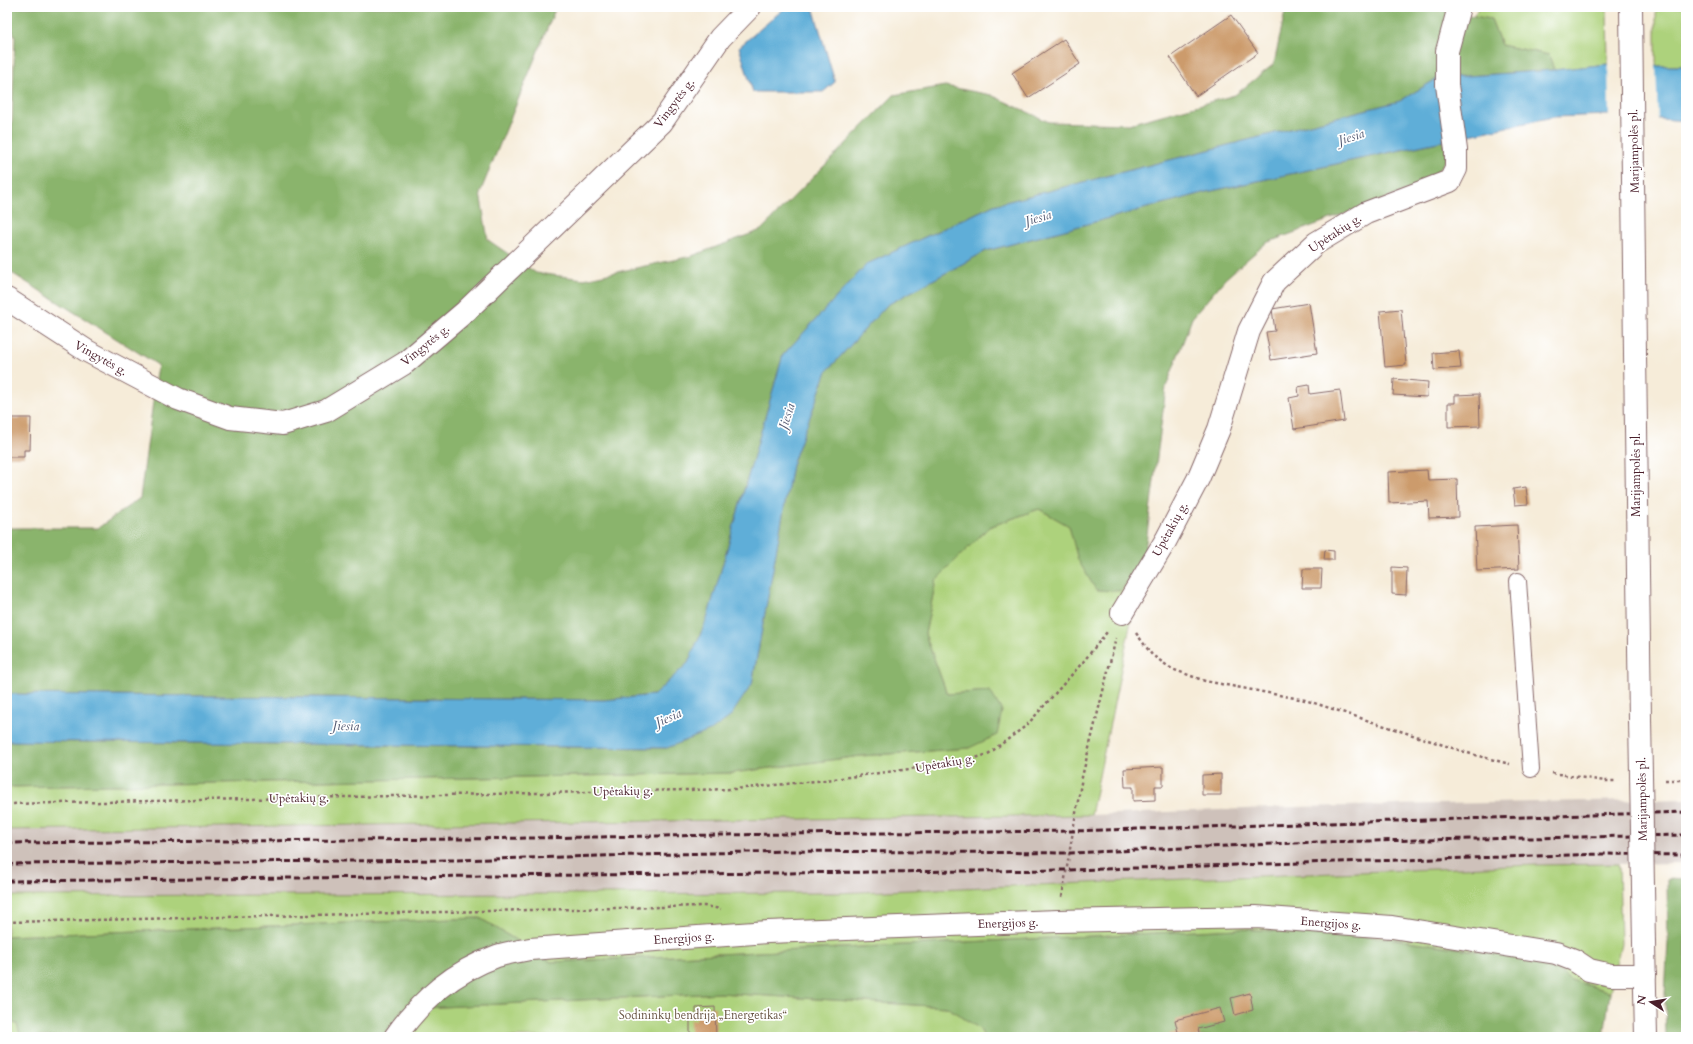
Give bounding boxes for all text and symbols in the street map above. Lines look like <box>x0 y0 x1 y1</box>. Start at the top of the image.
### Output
street label: Vingytės g. <box>650 75 698 131</box>
street label: Marijampolės pl. <box>1625 109 1643 193</box>
water label: Jiesia <box>1333 124 1367 150</box>
water label: Jiesia <box>1020 206 1054 231</box>
street label: Upėtakių g. <box>1306 210 1364 256</box>
street label: Vingytės g. <box>397 320 453 370</box>
street label: Vingytės g. <box>72 337 130 379</box>
water label: Jiesia <box>773 401 800 435</box>
street label: Marijampolės pl. <box>1628 433 1644 517</box>
street label: Upėtakių g. <box>1148 499 1192 559</box>
water label: Jiesia <box>650 704 684 733</box>
water label: Jiesia <box>330 717 360 735</box>
street label: Upėtakių g. <box>914 750 976 776</box>
street label: Marijampolės pl. <box>1633 757 1651 841</box>
street label: Upėtakių g. <box>593 782 653 800</box>
street label: Upėtakių g. <box>269 789 329 807</box>
street label: Energijos g. <box>1300 913 1362 933</box>
street label: Energijos g. <box>977 914 1039 932</box>
street label: Energijos g. <box>653 928 715 948</box>
north arrow <box>1631 982 1671 1022</box>
text: N <box>1633 993 1650 1006</box>
park label: Sodininkų bendrija „Energetikas“ <box>619 1007 787 1023</box>

